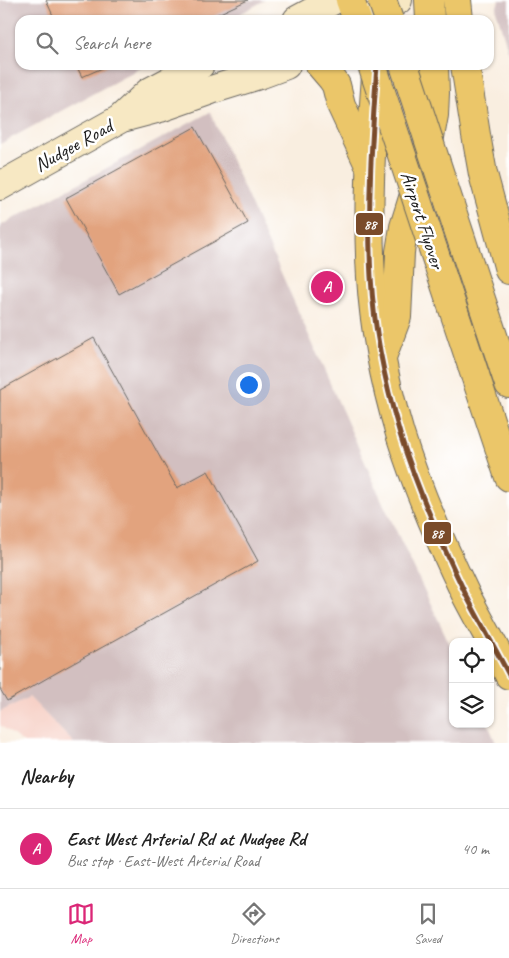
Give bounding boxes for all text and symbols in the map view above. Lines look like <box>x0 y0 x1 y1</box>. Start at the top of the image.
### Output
search box <box>15 15 494 70</box>
icon: search <box>33 29 61 57</box>
text: Search here <box>73 31 150 55</box>
street label: Nudgee Road <box>30 112 120 177</box>
street label: Airport Flyover <box>395 168 451 274</box>
line badge: 88 <box>355 212 384 236</box>
text: 88 <box>364 216 378 233</box>
pin: A <box>311 268 343 306</box>
your location <box>236 372 262 398</box>
line badge: 88 <box>423 521 452 545</box>
text: 88 <box>431 525 445 542</box>
map controls <box>449 638 494 728</box>
button: locate <box>449 638 494 683</box>
button: layers <box>449 683 494 728</box>
text: Nearby <box>20 763 73 789</box>
text: East West Arterial Rd at Nudgee Rd <box>67 827 306 851</box>
text: A <box>32 839 40 859</box>
text: 40 m <box>462 839 489 859</box>
text: Bus stop · East-West Arterial Road <box>67 851 260 871</box>
tab: Map <box>67 900 95 947</box>
tab: Directions <box>230 900 279 947</box>
tab: Saved <box>414 900 442 947</box>

